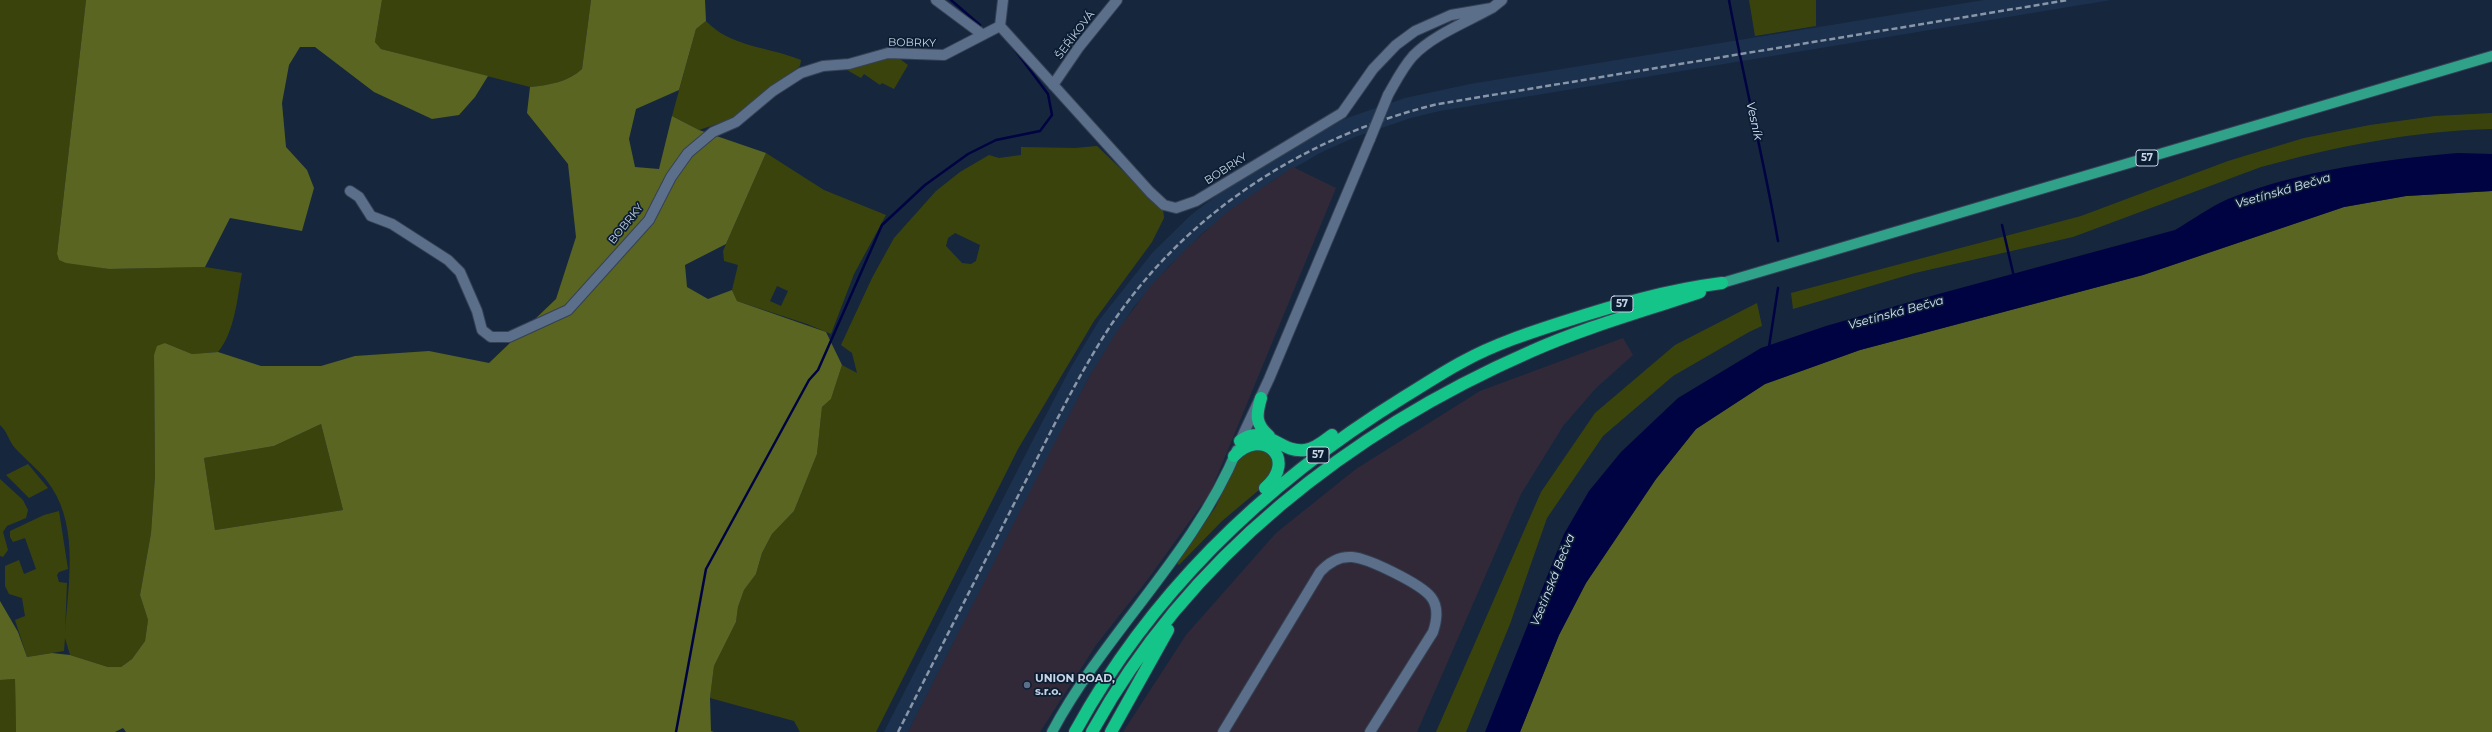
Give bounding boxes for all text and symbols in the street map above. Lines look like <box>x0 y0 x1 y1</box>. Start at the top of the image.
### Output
street label: ŠEŘÍKOVÁ <box>1053 8 1097 62</box>
street label: BOBRKY <box>888 36 936 50</box>
water label: Vesník <box>1743 100 1765 142</box>
street label: BOBRKY <box>1202 150 1250 188</box>
road number: 57 <box>2136 150 2158 166</box>
water label: Vsetínská Bečva <box>2234 171 2332 211</box>
street label: BOBRKY <box>606 201 646 247</box>
water label: Vsetínská Bečva <box>1847 293 1945 333</box>
road number: 57 <box>1611 296 1633 312</box>
road number: 57 <box>1307 447 1329 463</box>
water label: Vsetínská Bečva <box>1528 532 1578 628</box>
place label: UNION ROAD, s.r.o. <box>1035 672 1115 698</box>
marker: UNION ROAD, s.r.o. <box>1022 680 1032 690</box>

